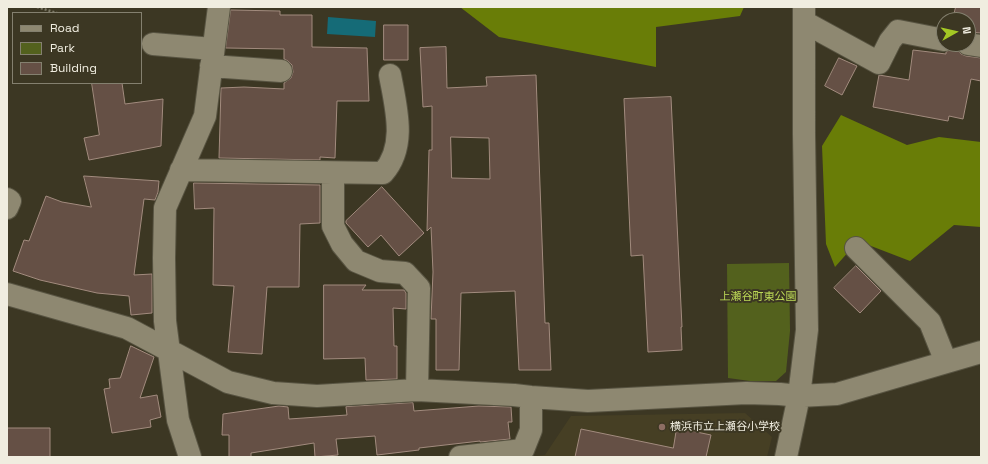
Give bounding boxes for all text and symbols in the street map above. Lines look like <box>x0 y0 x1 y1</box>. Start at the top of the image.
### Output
legend <box>12 12 142 84</box>
north arrow <box>936 12 976 52</box>
text: Road <box>50 20 79 36</box>
text: N <box>959 26 974 35</box>
text: Park <box>50 40 75 56</box>
text: Building <box>50 60 97 76</box>
park label: 上瀬谷町東公園 <box>720 290 796 304</box>
place label: 横浜市立上瀬谷小学校 <box>670 420 780 434</box>
marker: 横浜市立上瀬谷小学校 <box>657 422 667 432</box>

